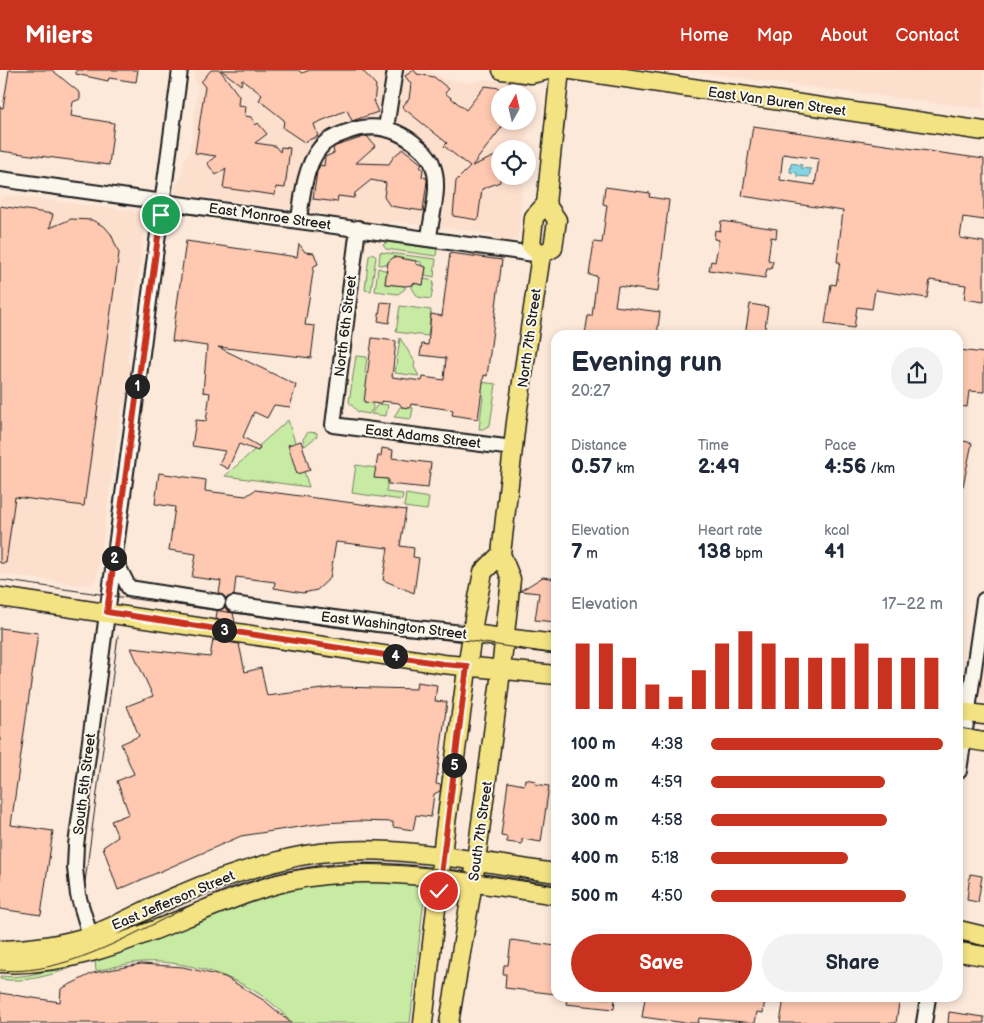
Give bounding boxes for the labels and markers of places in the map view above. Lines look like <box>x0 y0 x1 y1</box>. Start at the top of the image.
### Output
pin <box>140 194 182 236</box>
pin: 1 <box>124 374 150 398</box>
pin: 2 <box>102 546 126 570</box>
pin: 3 <box>212 618 236 642</box>
pin: 4 <box>382 644 408 668</box>
pin: 5 <box>442 752 466 778</box>
pin <box>418 870 460 912</box>

